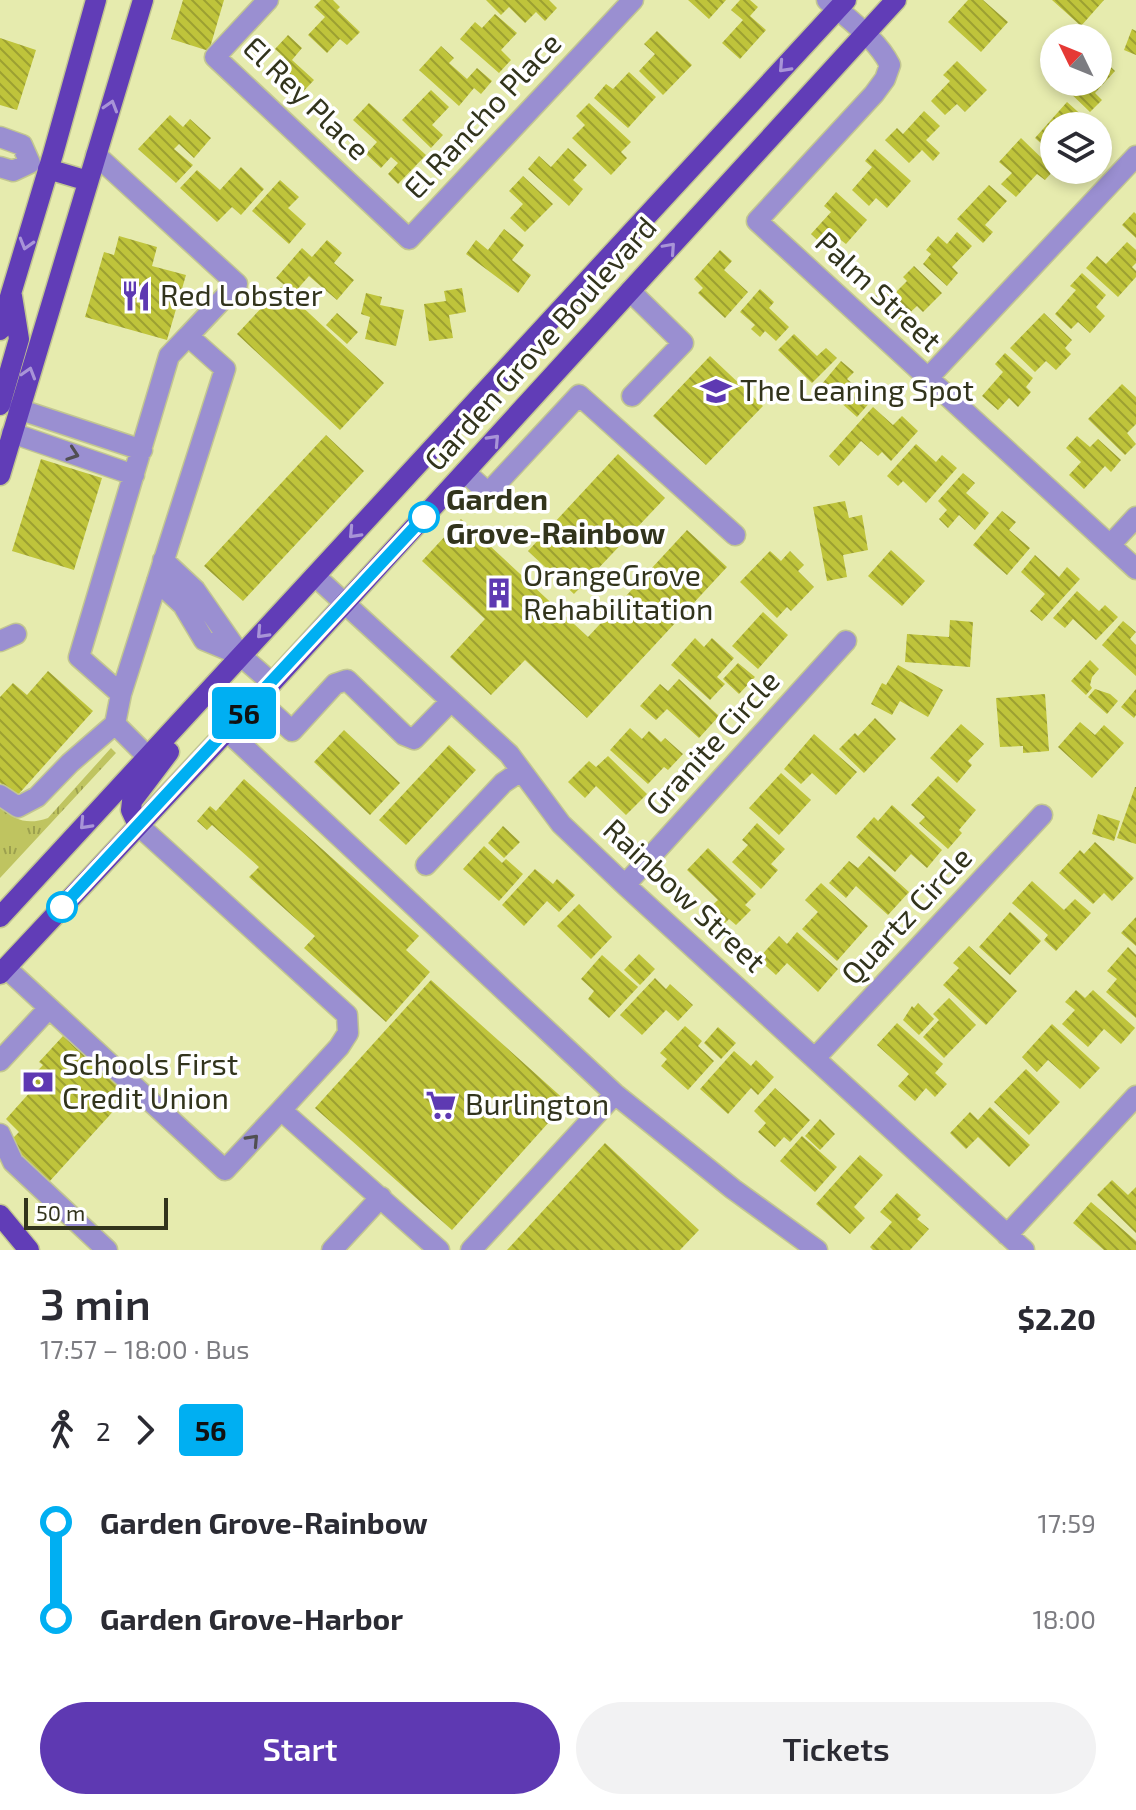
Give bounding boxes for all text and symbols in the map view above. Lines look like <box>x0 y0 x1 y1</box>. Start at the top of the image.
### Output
street label: El Rancho Place <box>396 24 568 205</box>
north arrow <box>1040 24 1112 96</box>
map controls <box>1040 24 1112 184</box>
street label: El Rey Place <box>237 28 378 167</box>
one-way arrow <box>779 57 794 72</box>
one-way arrow <box>102 100 118 114</box>
button: layers <box>1040 112 1112 184</box>
street label: Garden Grove Boulevard <box>416 208 663 477</box>
street label: Palm Street <box>809 223 950 358</box>
one-way arrow <box>19 236 35 250</box>
one-way arrow <box>660 243 675 257</box>
place label: Red Lobster <box>160 276 323 312</box>
restaurant icon: Red Lobster <box>119 279 153 313</box>
one-way arrow <box>20 367 36 381</box>
place label: The Leaning Spot <box>740 371 974 407</box>
school or university icon: The Leaning Spot <box>699 374 733 408</box>
one-way arrow <box>485 435 500 449</box>
one-way arrow <box>65 444 79 460</box>
place label: Garden Grove-Rainbow <box>446 480 666 550</box>
marker: Garden Grove-Rainbow <box>409 502 439 532</box>
one-way arrow <box>350 523 364 538</box>
place label: OrangeGrove Rehabilitation <box>523 556 714 626</box>
building icon: OrangeGrove Rehabilitation <box>482 576 516 610</box>
one-way arrow <box>257 624 271 639</box>
street label: Granite Circle <box>637 662 786 821</box>
line badge: 56 <box>208 687 280 739</box>
text: 56 <box>228 696 260 730</box>
street label: Rainbow Street <box>597 810 774 979</box>
one-way arrow <box>80 815 95 829</box>
street label: Quartz Circle <box>833 838 978 991</box>
unlabelled marker <box>47 892 77 922</box>
place label: Schools First Credit Union <box>62 1045 238 1115</box>
bank icon: Schools First Credit Union <box>21 1065 55 1099</box>
place label: Burlington <box>465 1085 609 1121</box>
supermarket icon: Burlington <box>424 1088 458 1122</box>
one-way arrow <box>244 1135 259 1149</box>
scale bar <box>24 1194 168 1230</box>
text: 50 m <box>36 1199 85 1225</box>
text: 3 min <box>40 1276 151 1329</box>
text: $2.20 <box>1017 1300 1096 1336</box>
text: 17:57 – 18:00 · Bus <box>40 1333 250 1364</box>
icon: walk <box>40 1408 84 1452</box>
icon: forward <box>123 1408 167 1452</box>
text: 56 <box>195 1413 227 1447</box>
text: 2 <box>96 1415 111 1446</box>
text: Garden Grove-Rainbow <box>100 1504 428 1540</box>
text: 17:59 <box>1037 1507 1096 1538</box>
text: Garden Grove-Harbor <box>100 1600 403 1636</box>
text: 18:00 <box>1032 1603 1096 1634</box>
button: Start <box>40 1702 560 1794</box>
button: Tickets <box>576 1702 1096 1794</box>

